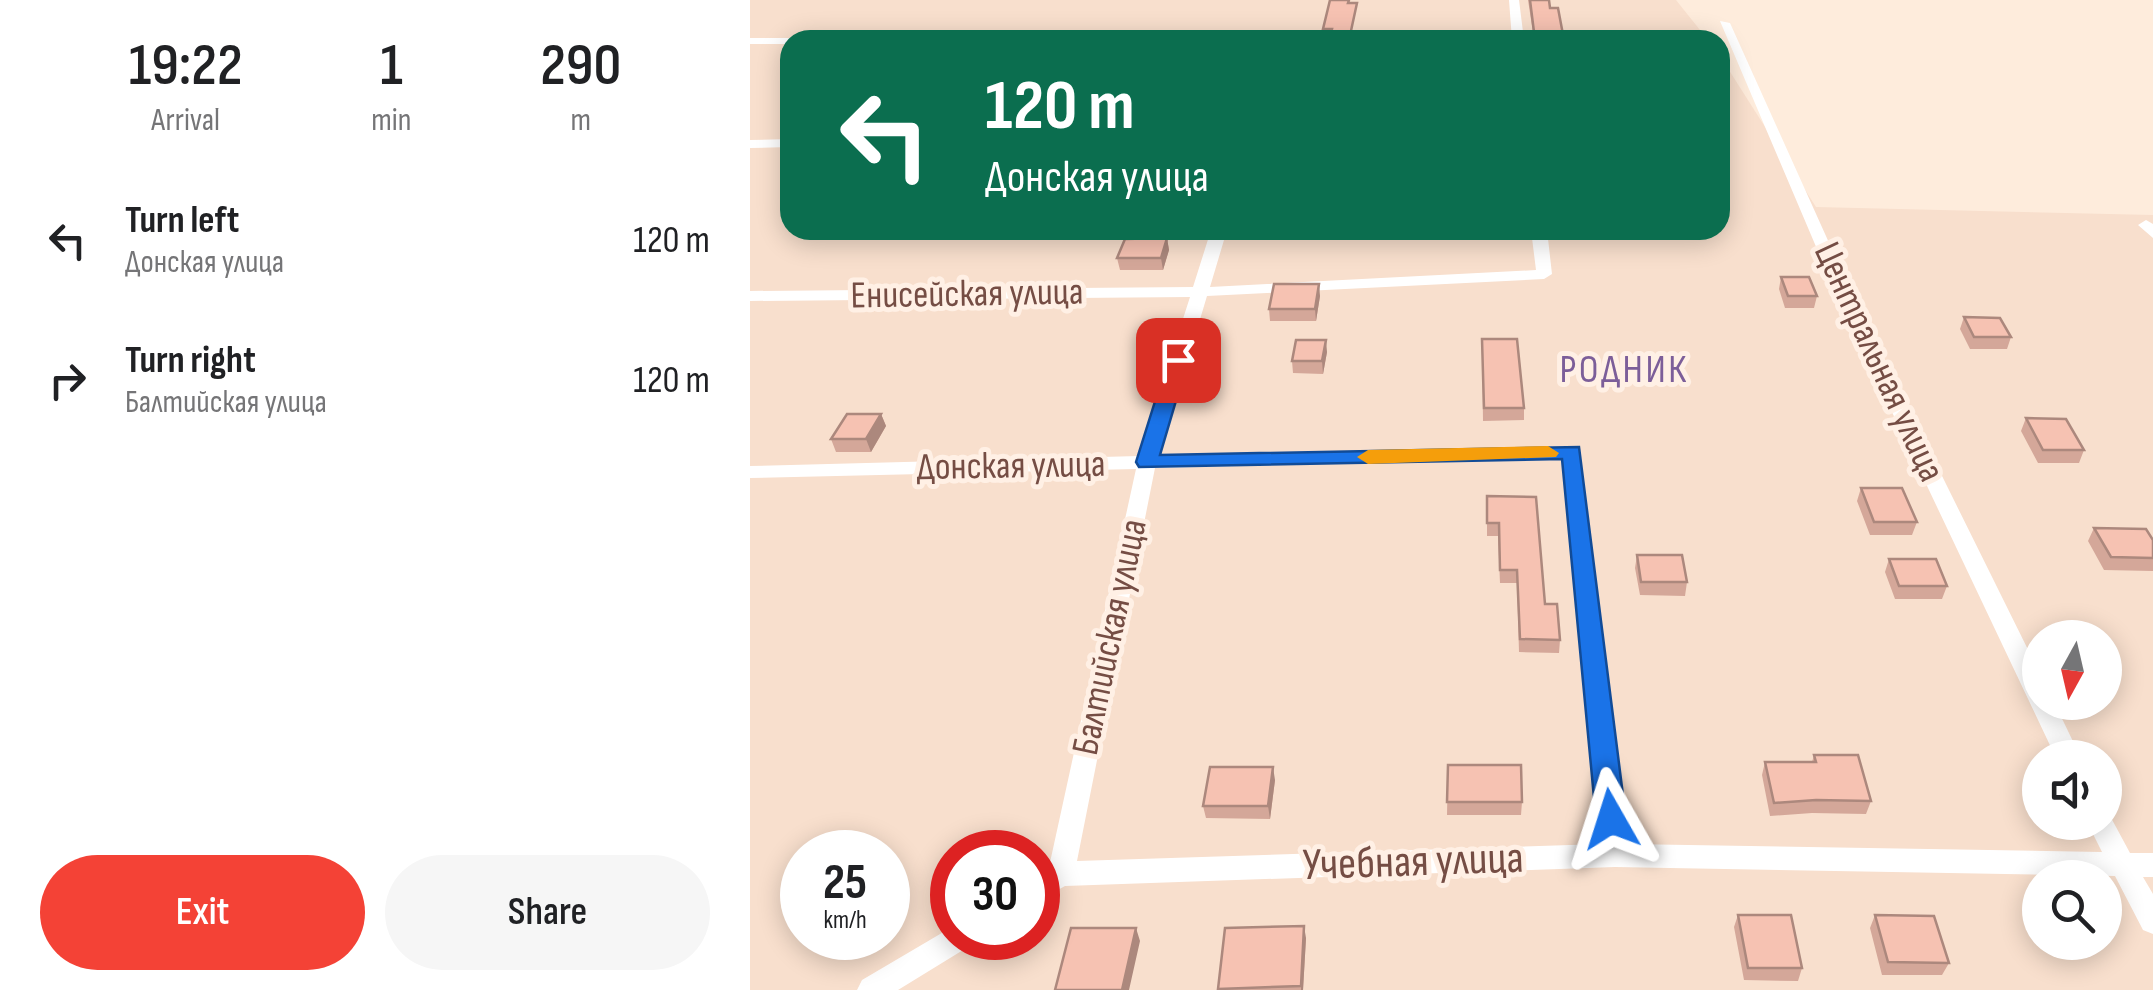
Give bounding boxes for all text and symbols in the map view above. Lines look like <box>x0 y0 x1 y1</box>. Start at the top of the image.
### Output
text: 19:22 <box>129 30 243 102</box>
text: 1 <box>380 30 403 102</box>
text: 290 <box>540 30 621 102</box>
text: 120 m <box>985 65 1135 149</box>
icon: left <box>820 70 950 200</box>
text: Arrival <box>151 101 220 140</box>
text: min <box>371 101 412 140</box>
text: m <box>570 101 591 140</box>
text: Донская улица <box>985 150 1209 205</box>
text: Turn left <box>125 198 239 243</box>
icon: left <box>40 213 95 268</box>
text: 120 m <box>633 218 710 263</box>
street label: Центральная улица <box>1804 235 1954 489</box>
text: Донская улица <box>125 243 284 282</box>
street label: Енисейская улица <box>850 269 1084 319</box>
pin <box>1136 318 1221 403</box>
icon: arrive <box>1151 333 1206 388</box>
text: Turn right <box>125 338 256 383</box>
district label: РОДНИК <box>1559 346 1689 394</box>
icon: right <box>40 353 95 408</box>
text: 120 m <box>633 358 710 403</box>
text: Балтийская улица <box>125 383 327 422</box>
street label: Донская улица <box>916 442 1106 490</box>
street label: Балтийская улица <box>1063 515 1157 759</box>
north arrow <box>2022 620 2122 720</box>
map controls <box>2022 620 2122 960</box>
button: sound <box>2022 740 2122 840</box>
position arrow <box>1559 767 1663 871</box>
speed limit sign: 30 <box>930 830 1060 960</box>
street label: Учебная улица <box>1301 831 1525 893</box>
text: 25 <box>823 853 867 913</box>
button: Exit <box>40 855 365 970</box>
button: Share <box>385 855 710 970</box>
button: search <box>2022 860 2122 960</box>
text: km/h <box>823 905 867 936</box>

